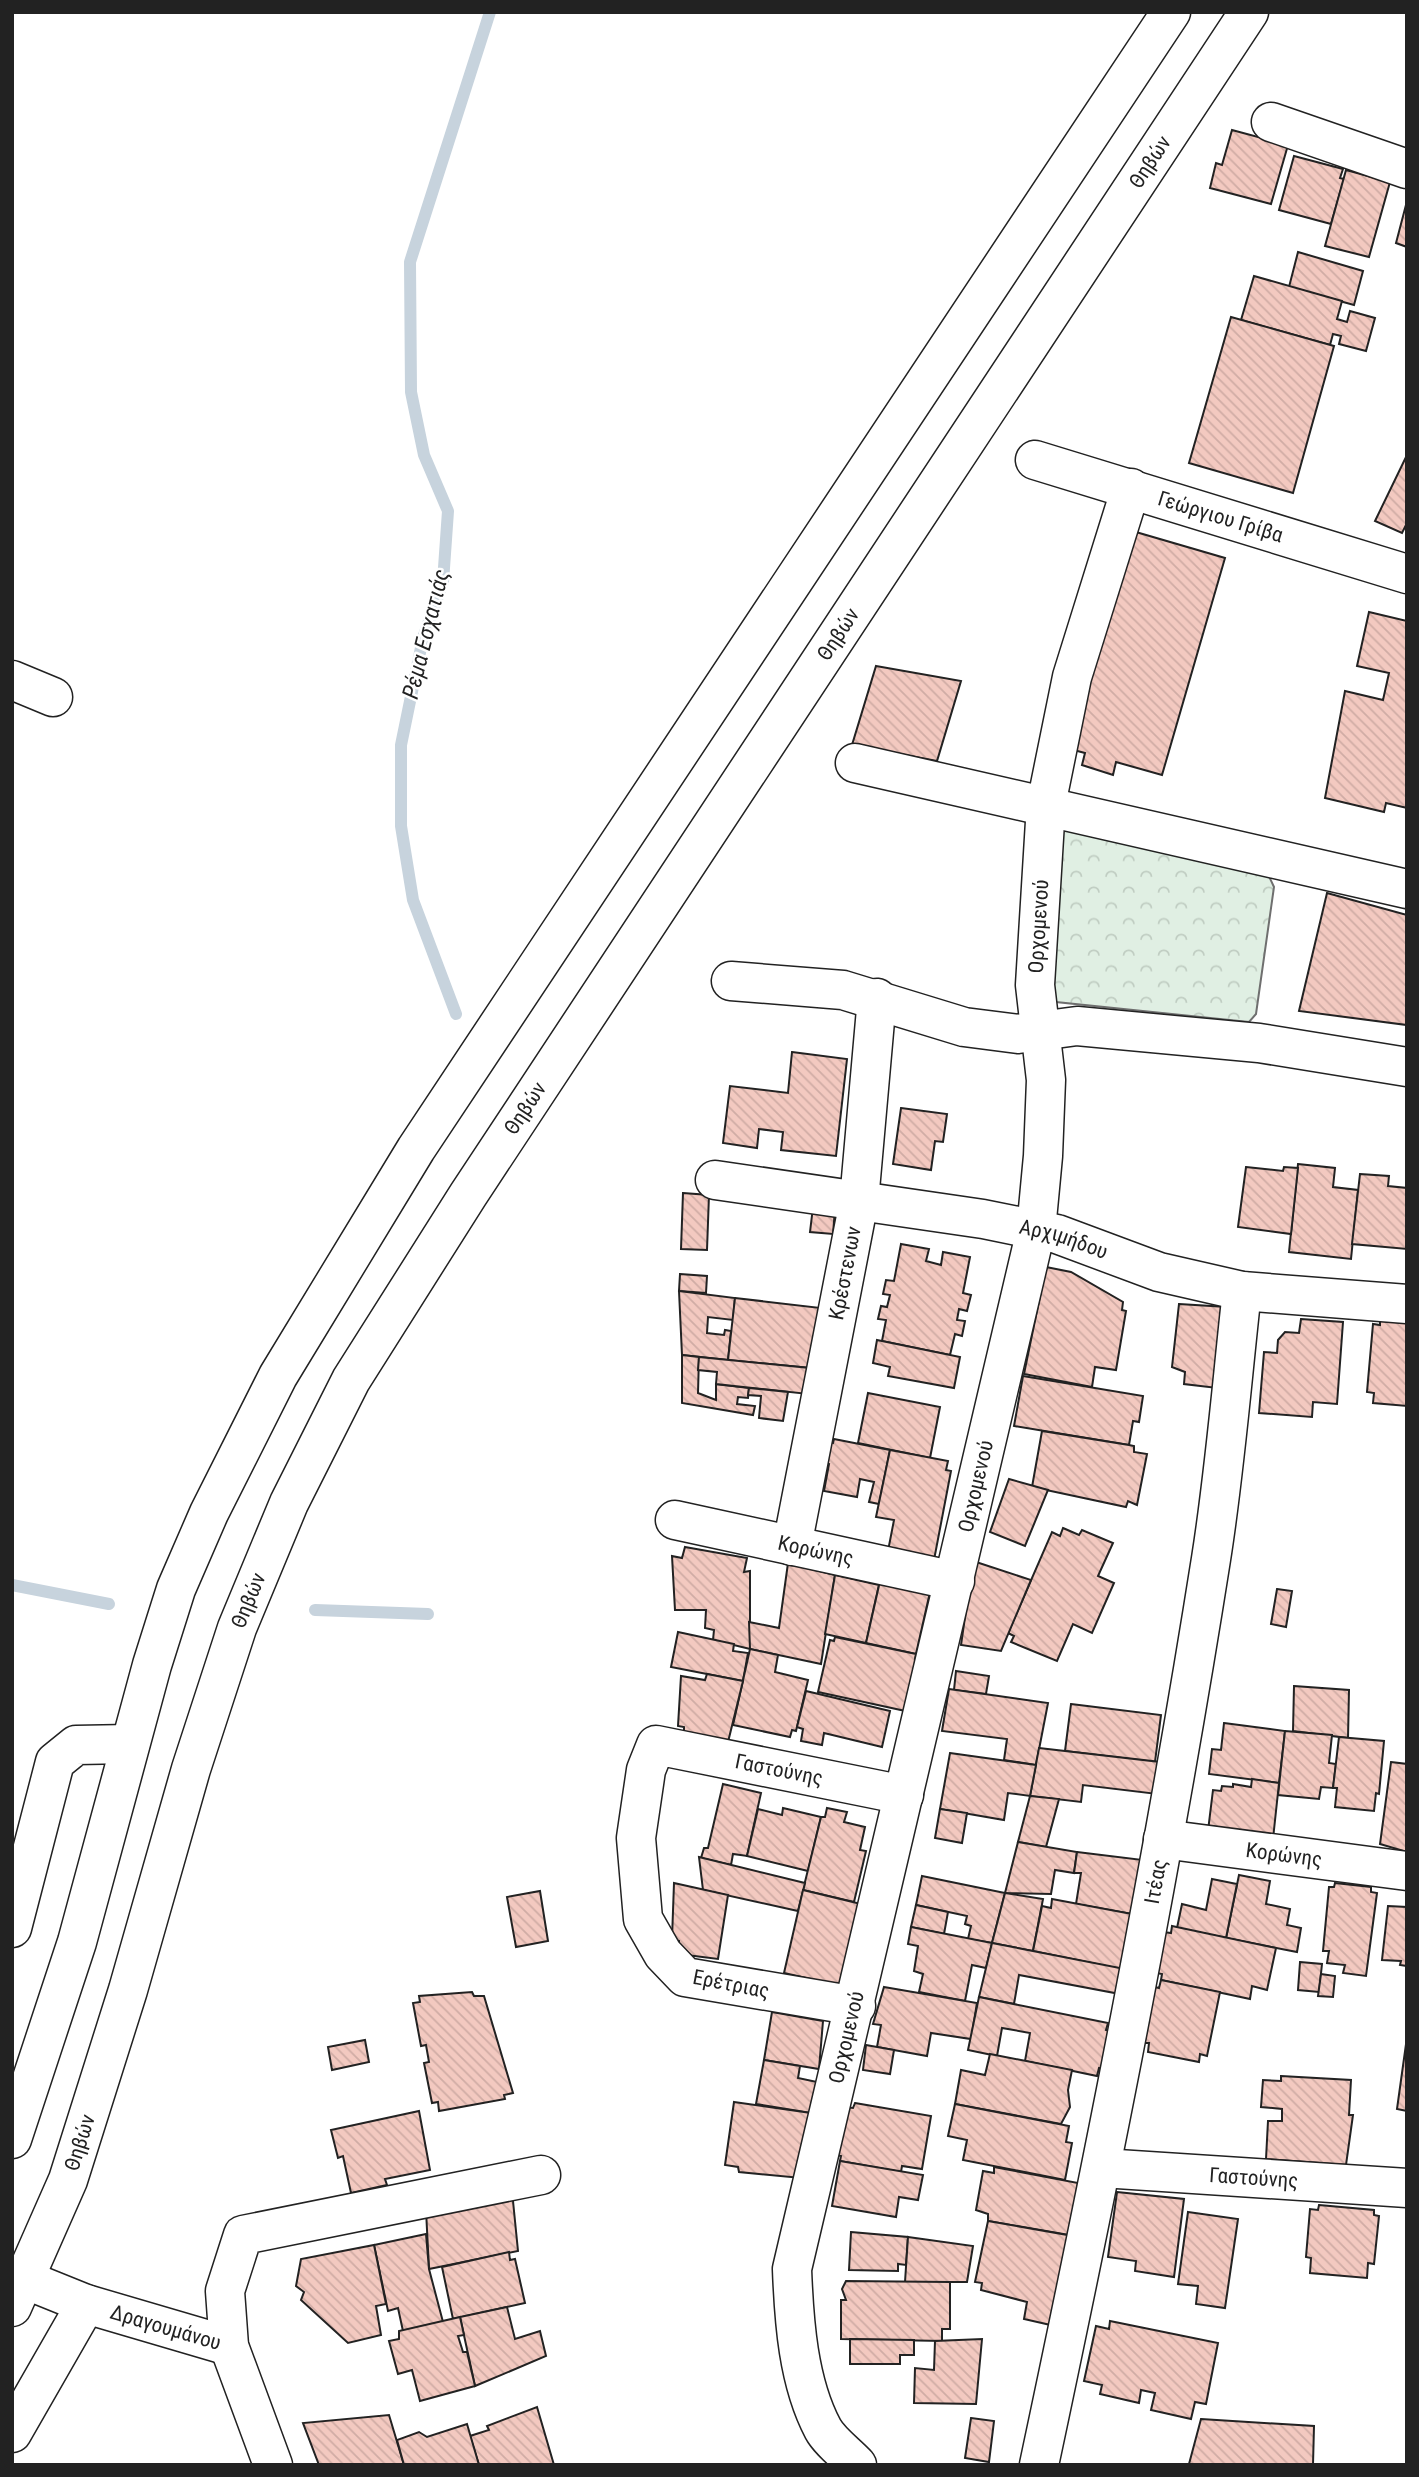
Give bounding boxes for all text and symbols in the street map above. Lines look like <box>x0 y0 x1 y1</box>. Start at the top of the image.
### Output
street label: Θηβών <box>1124 131 1176 193</box>
street label: Γεώργιου Γρίβα <box>1155 486 1287 547</box>
water label: Ρέμα Εσχατιάς <box>397 566 455 702</box>
street label: Θηβών <box>812 604 864 665</box>
street label: Ορχομενού <box>1024 879 1053 974</box>
street label: Θηβών <box>499 1078 551 1139</box>
street label: Αρχιμήδου <box>1017 1215 1111 1264</box>
street label: Κρέστενων <box>824 1224 866 1322</box>
street label: Ορχομενού <box>953 1438 998 1535</box>
street label: Κορώνης <box>776 1531 856 1571</box>
street label: Θηβών <box>226 1569 271 1632</box>
street label: Γαστούνης <box>733 1749 825 1790</box>
street label: Κορώνης <box>1244 1838 1323 1872</box>
street label: Ιτέας <box>1140 1857 1172 1906</box>
street label: Ερέτριας <box>691 1965 771 2003</box>
street label: Ορχομενού <box>824 1989 869 2086</box>
street label: Θηβών <box>60 2111 100 2174</box>
street label: Γαστούνης <box>1209 2163 1299 2193</box>
street label: Δραγουμάνου <box>108 2300 224 2355</box>

